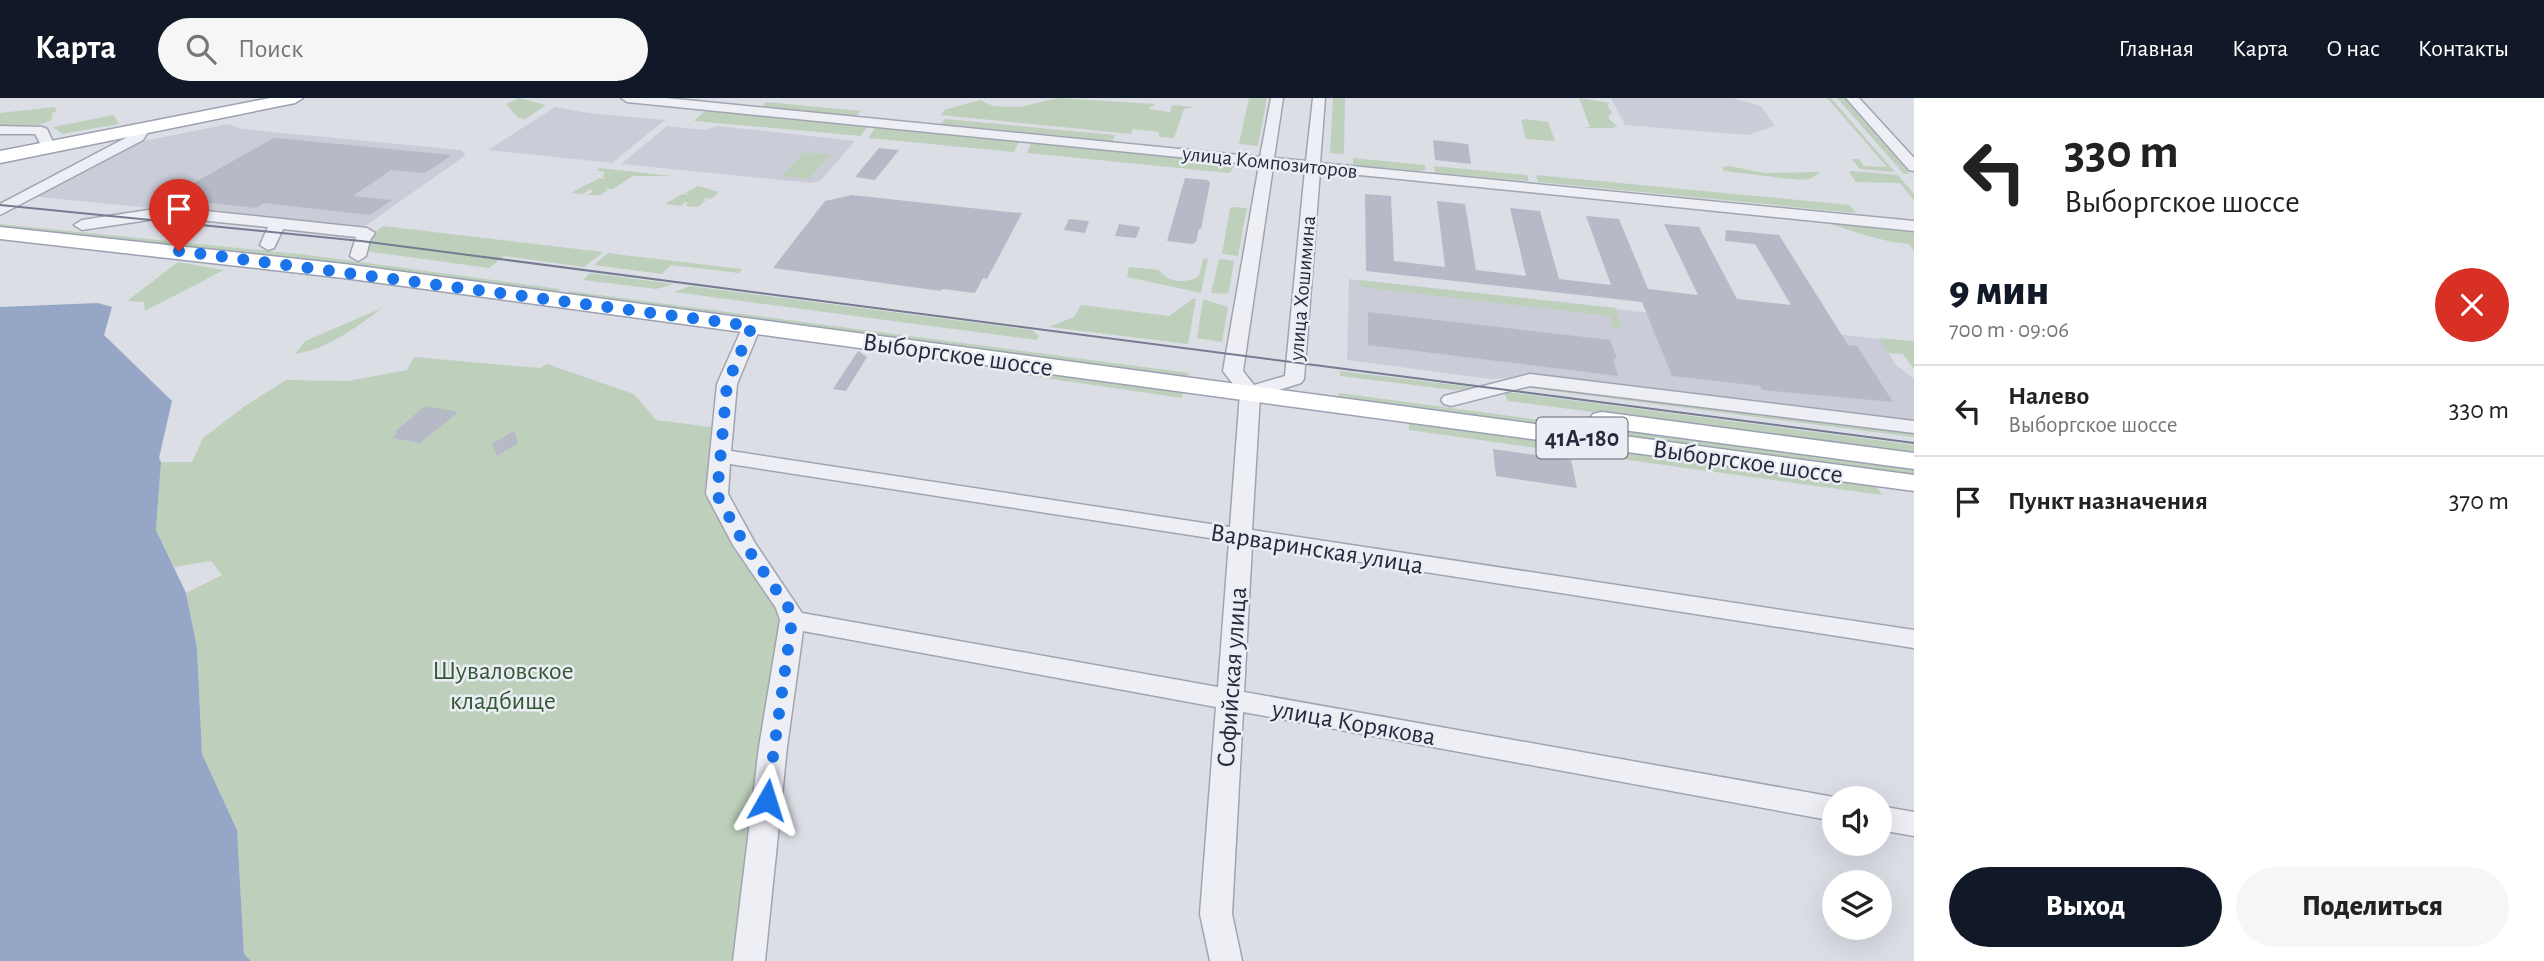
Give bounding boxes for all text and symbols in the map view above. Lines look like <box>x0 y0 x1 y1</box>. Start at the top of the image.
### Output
search box <box>158 18 648 81</box>
icon: search <box>182 30 220 68</box>
text: Карта <box>35 32 116 65</box>
text: Поиск <box>238 36 303 62</box>
text: Главная <box>2119 37 2194 61</box>
text: Карта <box>2232 37 2288 61</box>
text: О нас <box>2326 37 2380 61</box>
text: Контакты <box>2418 37 2509 61</box>
icon: left <box>1949 126 2040 217</box>
text: 330 m <box>2064 128 2179 177</box>
street label: улица Композиторов <box>1180 143 1358 182</box>
pin <box>149 179 209 251</box>
text: Выборгское шоссе <box>2064 186 2300 218</box>
icon: arrive <box>160 190 198 228</box>
street label: улица Хошимина <box>1286 214 1319 362</box>
button: close <box>2435 268 2509 342</box>
text: 9 мин <box>1949 270 2049 312</box>
text: 700 m · 09:06 <box>1949 319 2069 342</box>
street label: Выборгское шоссе <box>861 329 1055 381</box>
text: Налево <box>2008 383 2089 409</box>
icon: left <box>1949 392 1987 430</box>
text: 330 m <box>2449 397 2509 423</box>
text: Выборгское шоссе <box>2008 414 2178 437</box>
road number: 41А-180 <box>1536 418 1628 458</box>
street label: Выборгское шоссе <box>1651 436 1845 488</box>
icon: arrive <box>1949 483 1987 521</box>
text: Пункт назначения <box>2008 488 2208 514</box>
text: 370 m <box>2449 488 2509 514</box>
street label: Варваринская улица <box>1208 519 1425 579</box>
street label: Софийская улица <box>1213 586 1251 768</box>
park label: Шуваловское кладбище <box>432 658 574 714</box>
street label: улица Корякова <box>1269 696 1438 750</box>
position arrow <box>730 763 804 837</box>
map controls <box>1822 786 1892 940</box>
button: sound <box>1822 786 1892 856</box>
button: Выход <box>1949 867 2222 947</box>
button: Поделиться <box>2236 867 2509 947</box>
button: layers <box>1822 870 1892 940</box>

